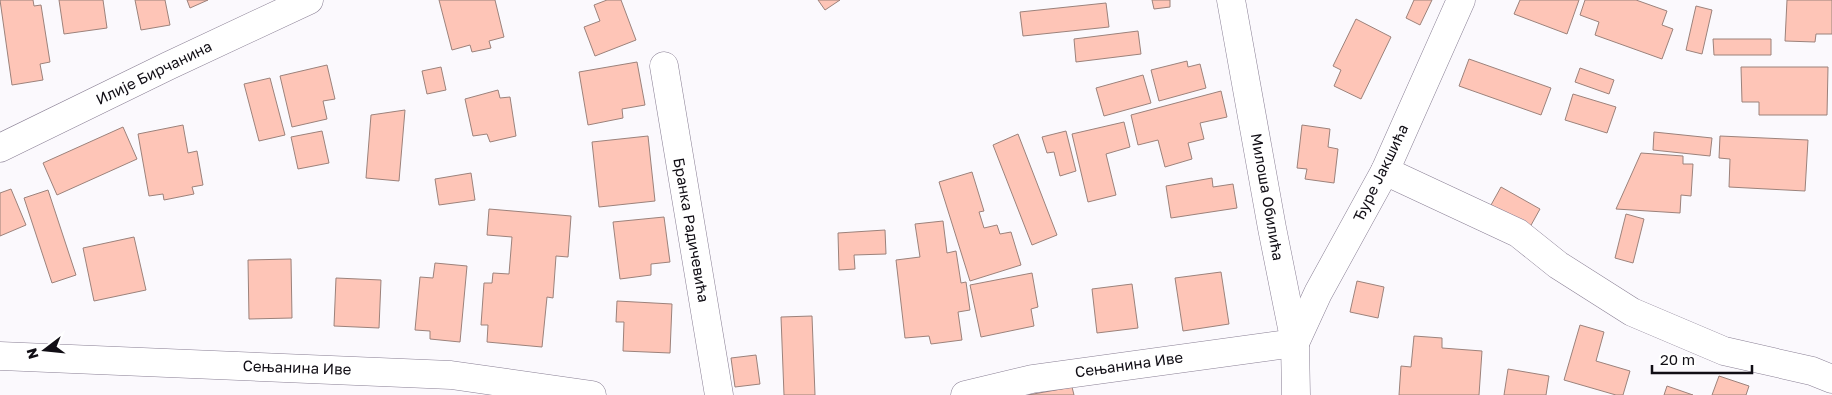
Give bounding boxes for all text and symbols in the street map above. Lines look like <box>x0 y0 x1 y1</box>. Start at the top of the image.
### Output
street label: Илије Бирчанина <box>93 36 215 108</box>
street label: Ђуре Јакшића <box>1349 121 1411 224</box>
street label: Милоша Обилића <box>1248 132 1288 262</box>
street label: Бранка Радичевића <box>670 156 714 304</box>
north arrow <box>20 325 70 375</box>
scale bar <box>1652 342 1752 374</box>
text: N <box>22 346 42 361</box>
street label: Сењанина Иве <box>1074 347 1184 380</box>
text: 20 m <box>1660 350 1695 368</box>
street label: Сењанина Иве <box>242 356 352 378</box>

